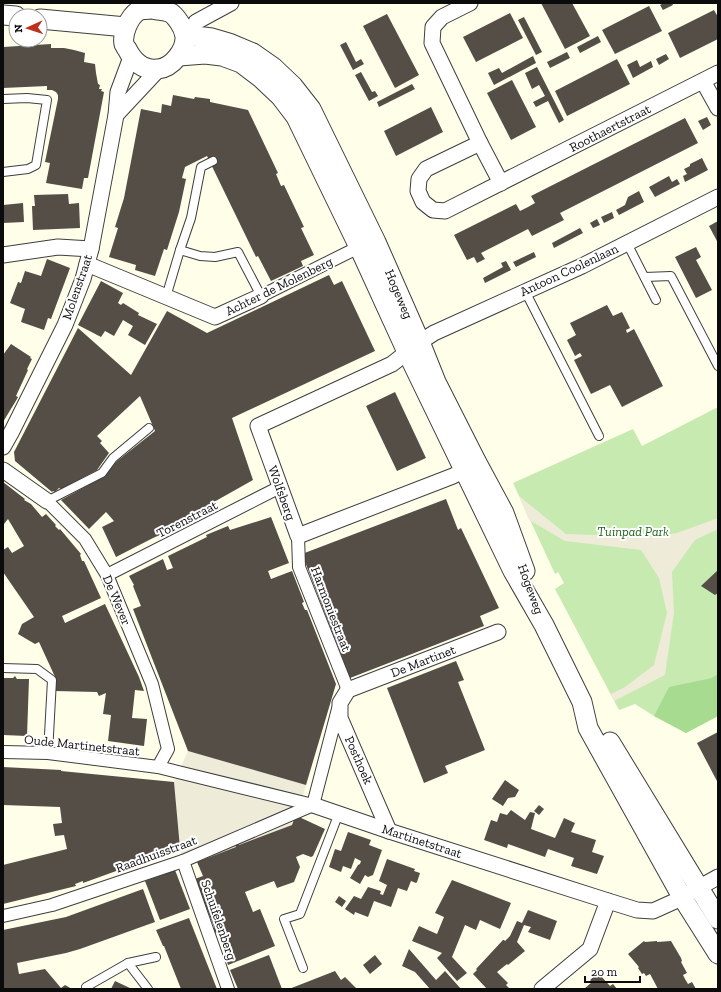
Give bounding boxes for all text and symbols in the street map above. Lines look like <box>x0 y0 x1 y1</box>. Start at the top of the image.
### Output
north arrow <box>8 8 48 48</box>
text: N <box>12 23 25 33</box>
street label: Roothaertstraat <box>567 101 653 155</box>
street label: Antoon Coolenlaan <box>517 240 621 299</box>
street label: Molenstraat <box>59 252 95 322</box>
street label: Achter de Molenberg <box>223 254 335 318</box>
street label: Hogeweg <box>382 267 416 321</box>
street label: Wolfsberg <box>265 464 299 522</box>
street label: Torenstraat <box>154 497 220 541</box>
park label: Tuinpad Park <box>597 524 669 539</box>
street label: Hogeweg <box>515 562 547 616</box>
street label: Harmoniestraat <box>308 564 354 654</box>
street label: De Wever <box>100 573 134 627</box>
street label: De Martinet <box>388 642 458 680</box>
street label: Oude Martinetstraat <box>23 731 141 759</box>
street label: Posthoek <box>342 734 376 787</box>
street label: Martinetstraat <box>380 821 464 861</box>
street label: Raadhuisstraat <box>114 832 199 876</box>
street label: Schuifelenberg <box>198 878 240 962</box>
scale bar <box>585 958 640 984</box>
text: 20 m <box>591 965 618 979</box>

